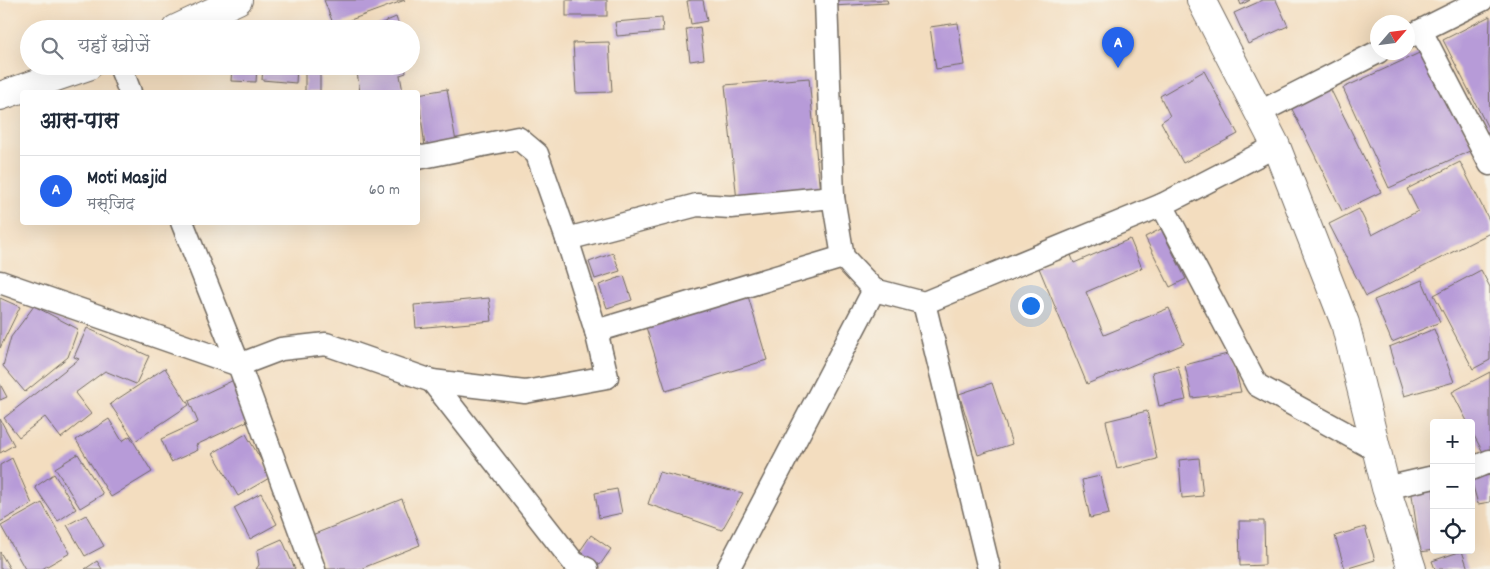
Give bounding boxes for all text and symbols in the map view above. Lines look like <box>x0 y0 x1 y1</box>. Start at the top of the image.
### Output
north arrow <box>1370 15 1415 60</box>
search box <box>20 20 420 75</box>
pin: A <box>1102 27 1134 68</box>
icon: search <box>38 34 66 62</box>
text: यहाँ खोजें <box>78 34 150 61</box>
text: आस-पास <box>40 108 119 138</box>
text: Moti Masjid <box>87 166 167 193</box>
text: A <box>52 179 60 202</box>
text: 60 m <box>369 179 400 202</box>
text: मस्जिद <box>87 193 135 216</box>
your location <box>1018 293 1044 319</box>
map controls <box>1430 419 1475 554</box>
button: + <box>1430 419 1475 464</box>
button: − <box>1430 464 1475 509</box>
button: locate <box>1430 509 1475 554</box>

